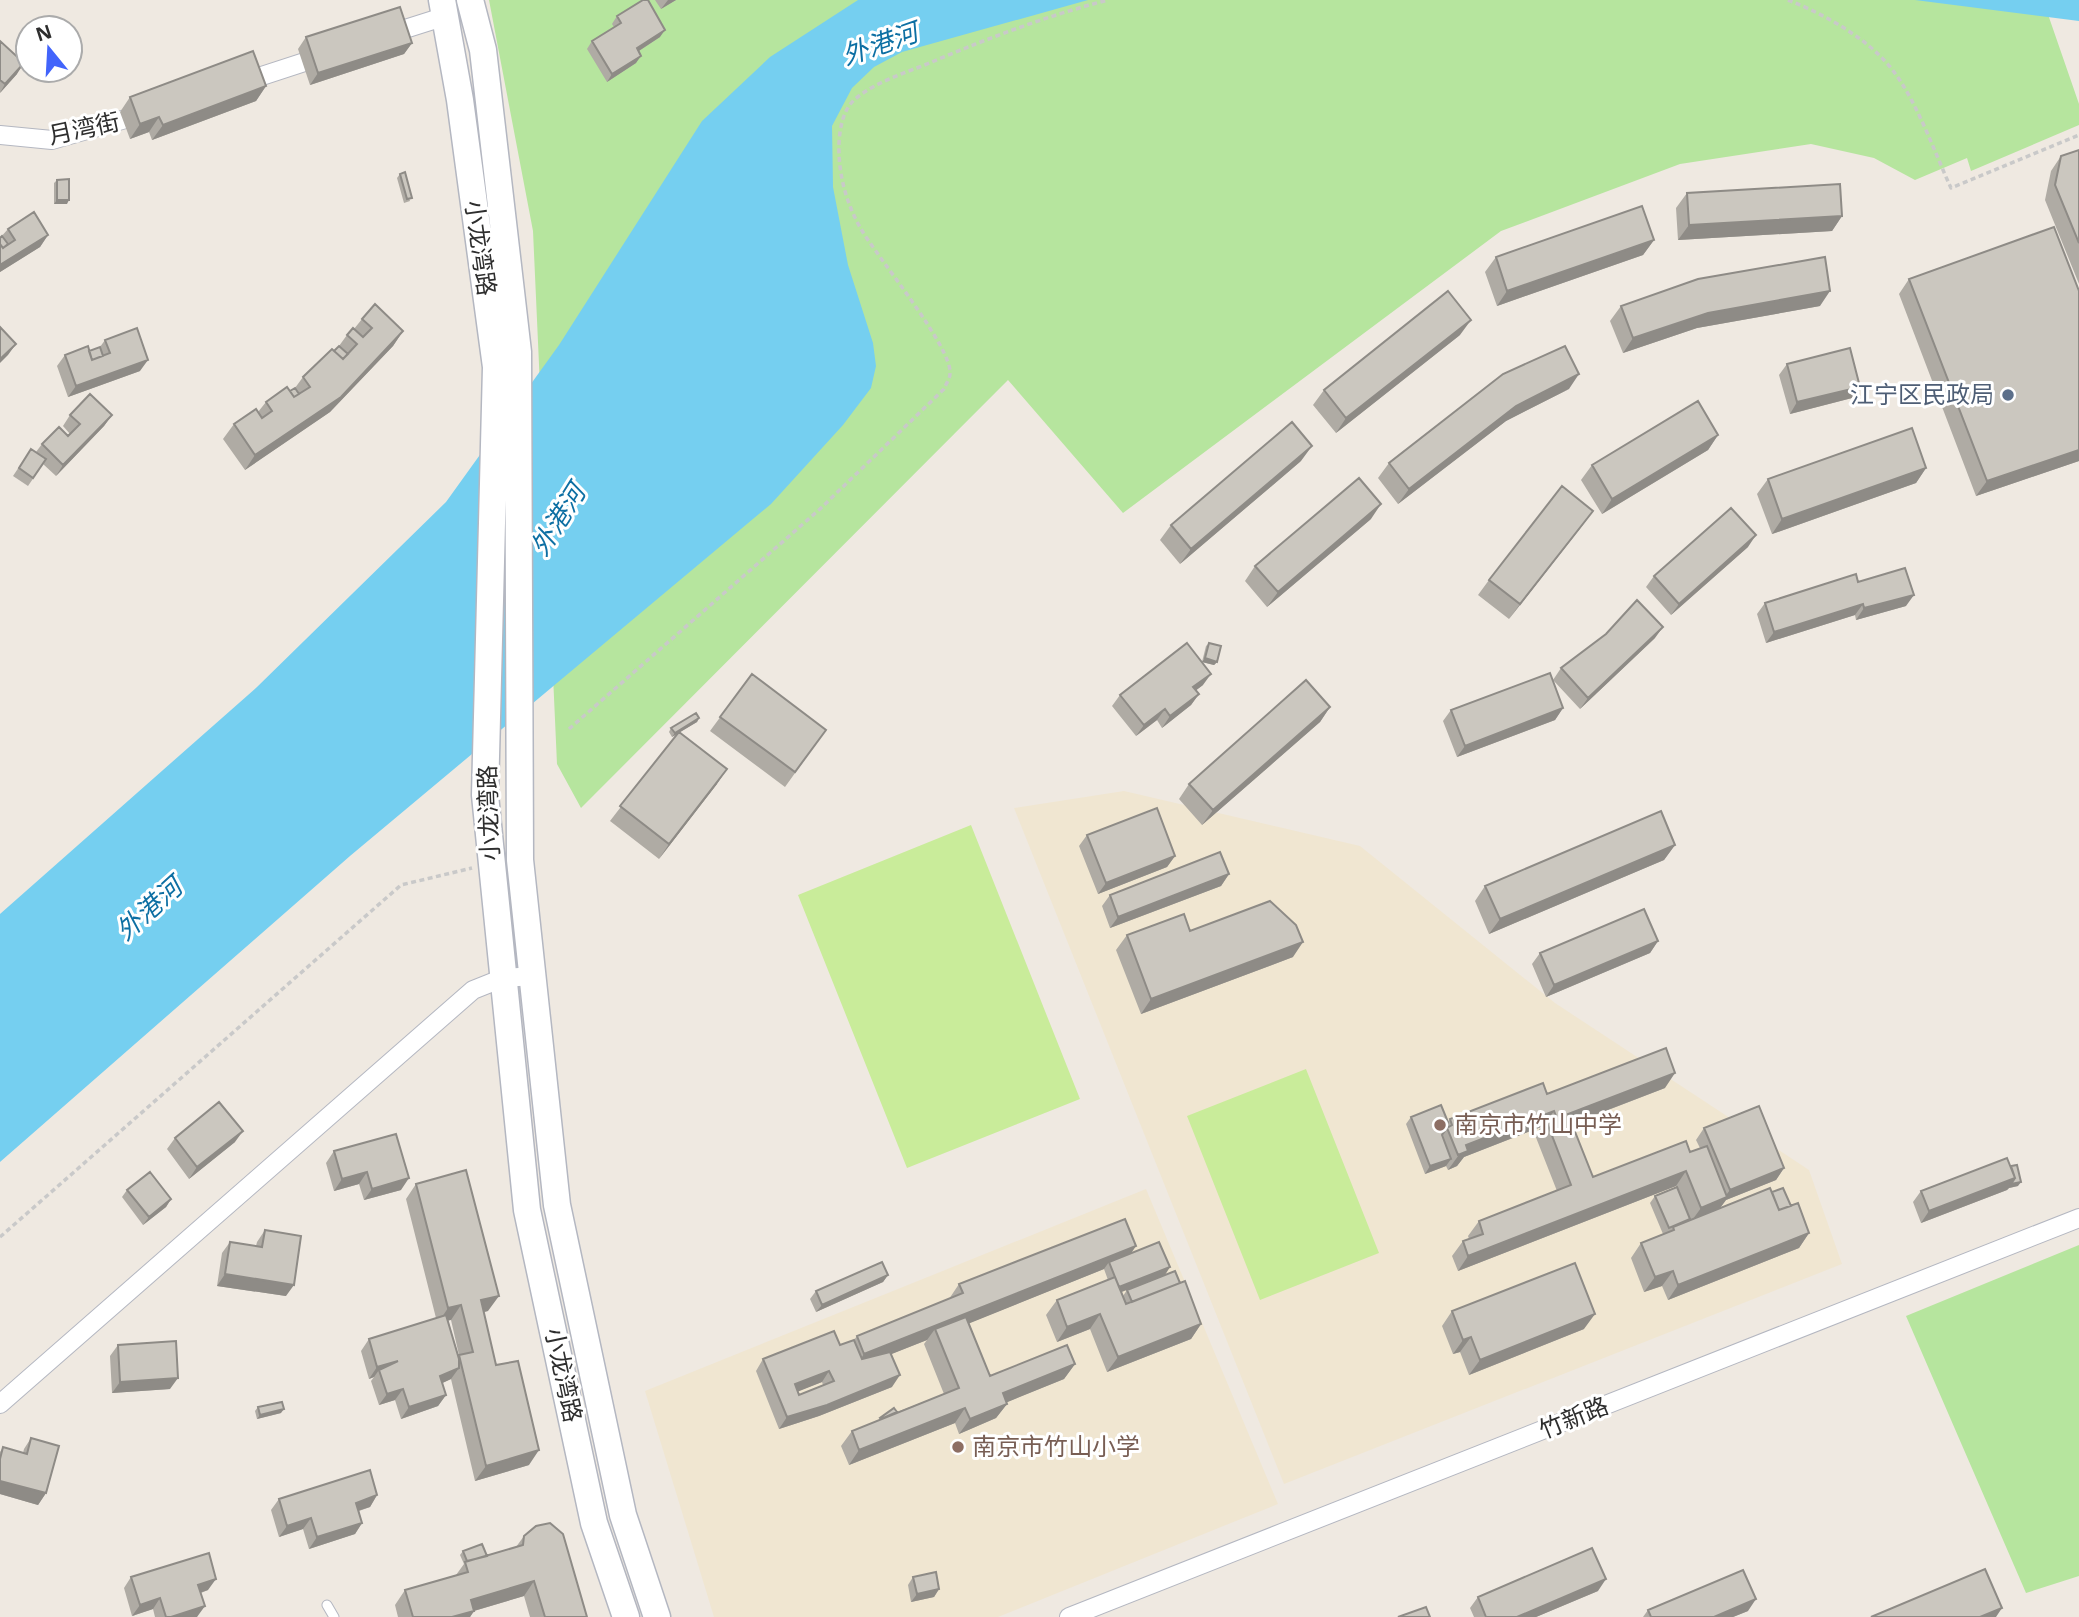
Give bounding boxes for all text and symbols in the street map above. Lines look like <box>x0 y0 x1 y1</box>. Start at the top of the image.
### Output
water label: 外港河 <box>837 12 927 73</box>
north arrow <box>14 14 84 84</box>
text: N <box>32 18 55 48</box>
street label: 月湾街 <box>45 104 122 151</box>
street label: 小龙湾路 <box>458 198 505 298</box>
place label: 江宁区民政局 <box>1850 377 1994 410</box>
marker: 江宁区民政局 <box>2000 387 2016 403</box>
water label: 外港河 <box>521 473 596 562</box>
street label: 小龙湾路 <box>469 765 506 862</box>
water label: 外港河 <box>107 865 193 948</box>
place label: 南京市竹山中学 <box>1454 1107 1622 1140</box>
marker: 南京市竹山中学 <box>1432 1117 1448 1133</box>
street label: 小龙湾路 <box>538 1324 591 1425</box>
street label: 竹新路 <box>1534 1388 1613 1445</box>
place label: 南京市竹山小学 <box>972 1429 1140 1462</box>
marker: 南京市竹山小学 <box>950 1439 966 1455</box>

